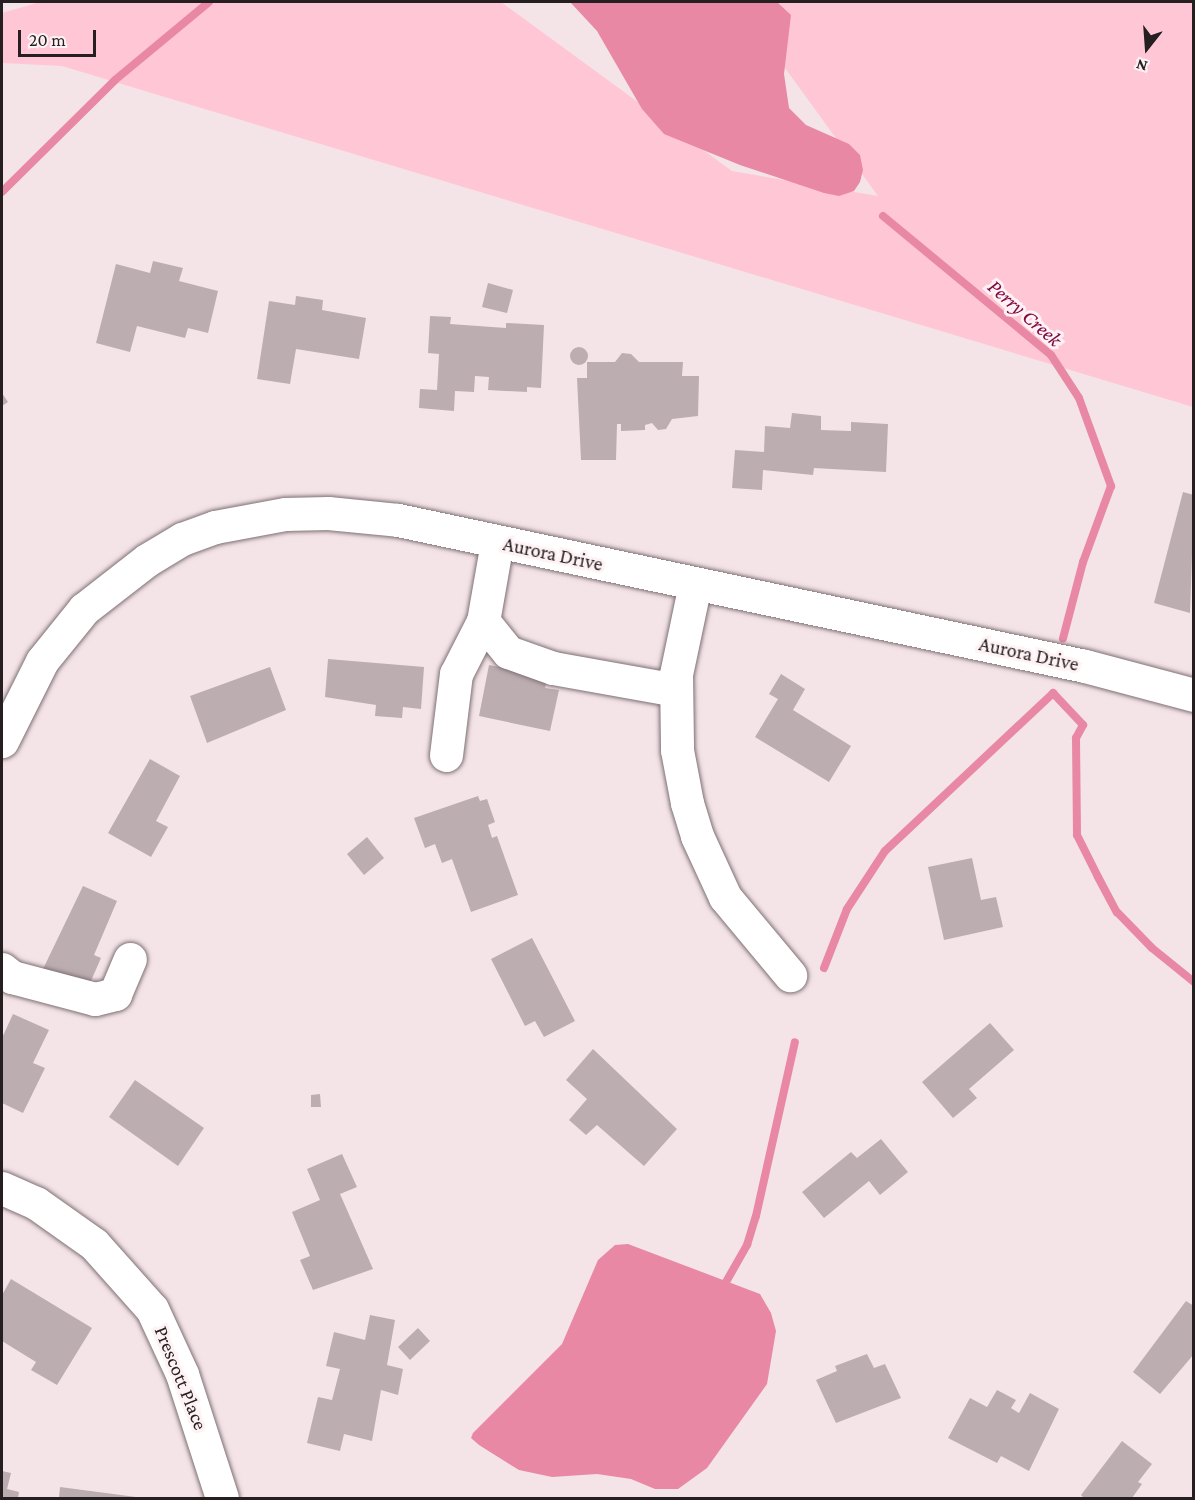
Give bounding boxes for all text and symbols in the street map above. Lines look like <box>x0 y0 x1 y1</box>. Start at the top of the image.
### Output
scale bar <box>21 18 99 56</box>
north arrow <box>1117 18 1177 78</box>
text: 20 m <box>29 30 66 50</box>
text: N <box>1134 56 1149 75</box>
water label: Perry Creek <box>983 274 1067 352</box>
street label: Aurora Drive <box>501 532 605 576</box>
street label: Aurora Drive <box>977 632 1081 676</box>
street label: Prescott Place <box>149 1323 213 1433</box>

